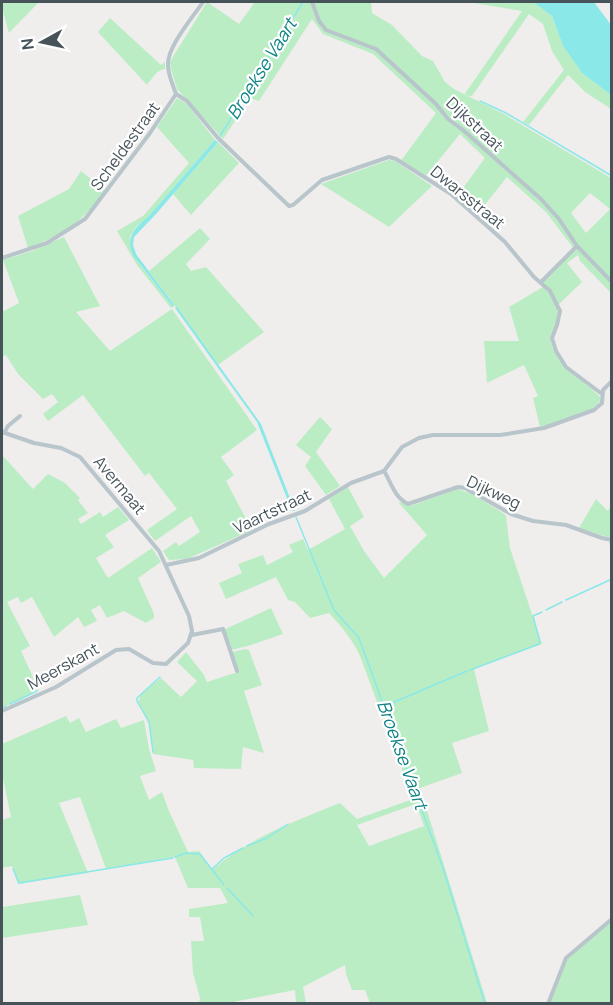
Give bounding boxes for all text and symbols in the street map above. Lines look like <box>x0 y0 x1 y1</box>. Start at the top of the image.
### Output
north arrow <box>12 12 72 72</box>
water label: Broekse Vaart <box>221 12 303 123</box>
text: N <box>15 37 39 51</box>
street label: Dijkstraat <box>442 92 508 156</box>
street label: Scheldestraat <box>85 97 165 195</box>
street label: Dwarsstraat <box>426 160 510 234</box>
street label: Avermaat <box>89 451 151 519</box>
street label: Dijkweg <box>463 470 525 514</box>
street label: Vaartstraat <box>230 483 314 539</box>
street label: Meerskant <box>23 637 103 695</box>
water label: Broekse Vaart <box>372 697 434 814</box>

